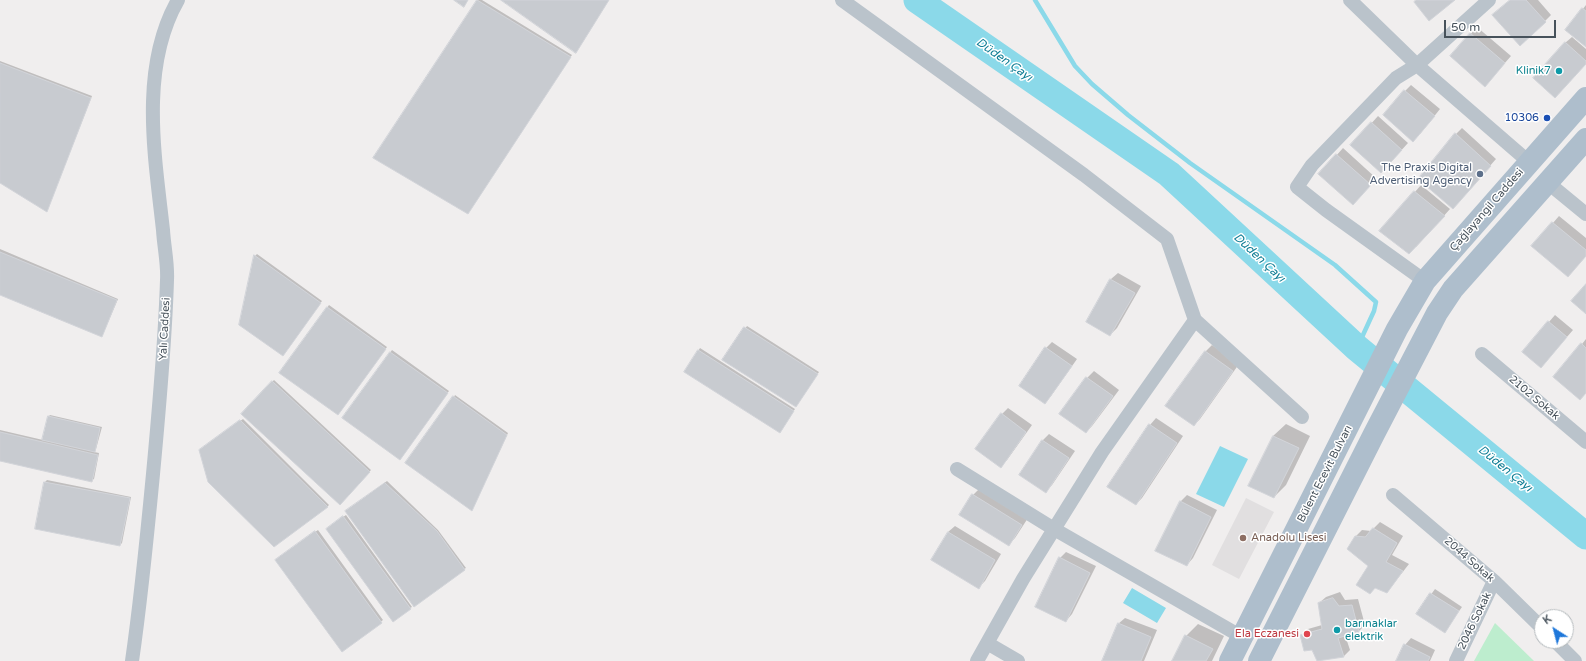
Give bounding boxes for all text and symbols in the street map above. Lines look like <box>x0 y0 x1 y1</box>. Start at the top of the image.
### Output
scale bar <box>1446 12 1558 38</box>
text: 50 m <box>1451 20 1480 34</box>
water label: Düden Çayı <box>973 35 1035 85</box>
place label: Klinik7 <box>1516 64 1551 78</box>
marker: Klinik7 <box>1554 66 1564 76</box>
place label: 10306 <box>1504 111 1539 125</box>
marker: 10306 <box>1542 113 1552 123</box>
place label: The Praxis Digital Advertising Agency <box>1370 161 1472 187</box>
street label: Çağlayangil Caddesi <box>1447 166 1527 254</box>
marker: The Praxis Digital Advertising Agency <box>1475 169 1485 179</box>
water label: Düden Çayı <box>1230 230 1288 286</box>
street label: Yalı Caddesi <box>157 297 173 361</box>
street label: 2102 Sokak <box>1506 373 1562 423</box>
street label: Bülent Ecevit Bulvarı <box>1295 423 1355 525</box>
water label: Düden Çayı <box>1475 443 1535 495</box>
place label: Anadolu Lisesi <box>1251 531 1327 545</box>
marker: Anadolu Lisesi <box>1238 533 1248 543</box>
street label: 2044 Sokak <box>1441 535 1497 585</box>
street label: 2046 Sokak <box>1455 590 1495 652</box>
north arrow <box>1534 609 1574 649</box>
text: K <box>1540 612 1554 627</box>
place label: barınaklar elektrik <box>1345 617 1397 643</box>
marker: barınaklar elektrik <box>1332 625 1342 635</box>
place label: Ela Eczanesi <box>1235 627 1299 641</box>
marker: Ela Eczanesi <box>1302 629 1312 639</box>

